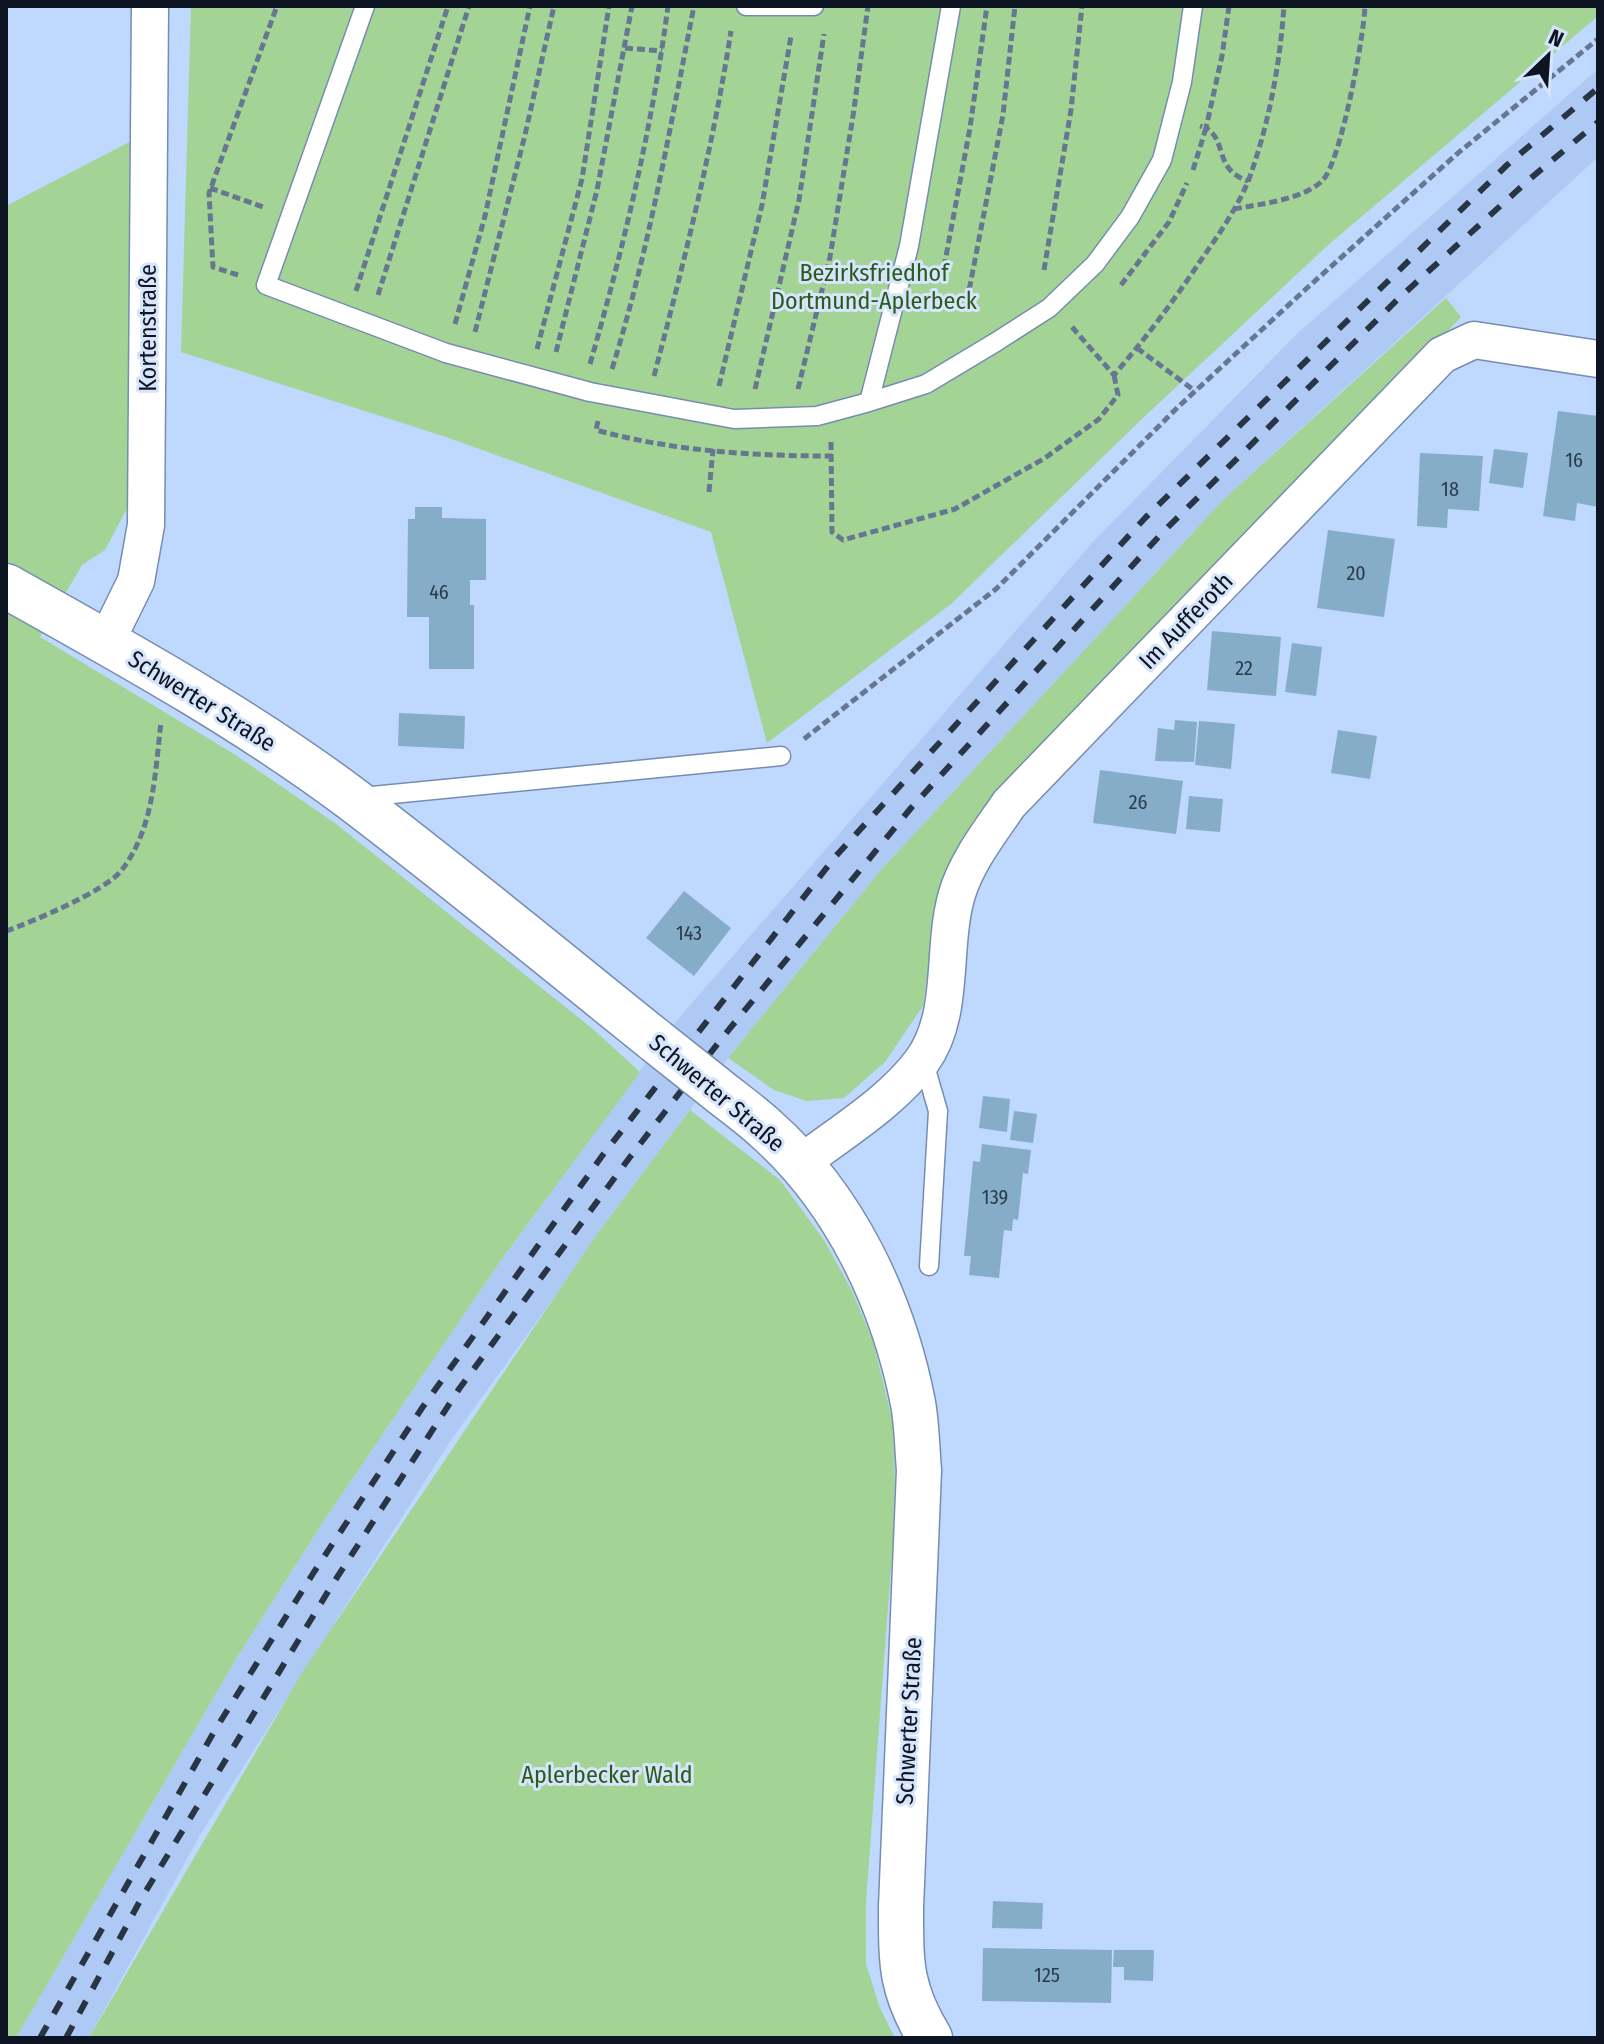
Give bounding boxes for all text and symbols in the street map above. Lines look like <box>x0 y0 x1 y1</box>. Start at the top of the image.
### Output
north arrow <box>1508 16 1588 96</box>
text: N <box>1545 23 1568 53</box>
park label: Bezirksfriedhof Dortmund-Aplerbeck <box>771 259 978 315</box>
street label: Kortenstraße <box>134 264 162 392</box>
house number: 16 <box>1565 448 1583 472</box>
house number: 18 <box>1441 477 1459 501</box>
house number: 20 <box>1346 561 1366 585</box>
street label: Im Aufferoth <box>1133 567 1239 675</box>
house number: 46 <box>429 580 449 604</box>
street label: Schwerter Straße <box>123 645 281 757</box>
house number: 22 <box>1235 656 1253 680</box>
house number: 26 <box>1129 790 1147 814</box>
house number: 143 <box>676 921 702 945</box>
street label: Schwerter Straße <box>644 1028 790 1158</box>
house number: 139 <box>982 1185 1008 1209</box>
street label: Schwerter Straße <box>891 1636 927 1806</box>
park label: Aplerbecker Wald <box>521 1761 693 1789</box>
house number: 125 <box>1034 1963 1060 1987</box>

